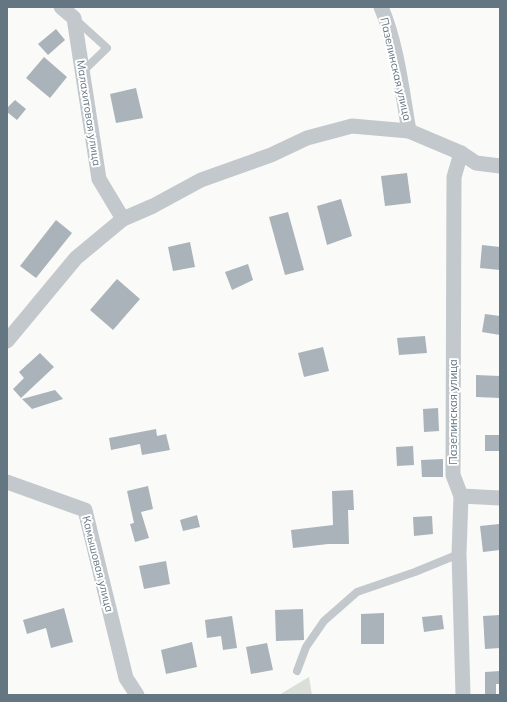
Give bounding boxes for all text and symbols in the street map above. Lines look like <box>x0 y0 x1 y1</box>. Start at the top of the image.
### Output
street label: Пазелинская улица <box>377 16 415 122</box>
street label: Малахитовая улица <box>74 59 104 167</box>
street label: Пазелинская улица <box>446 359 460 465</box>
street label: Камышовая улица <box>79 514 117 614</box>

